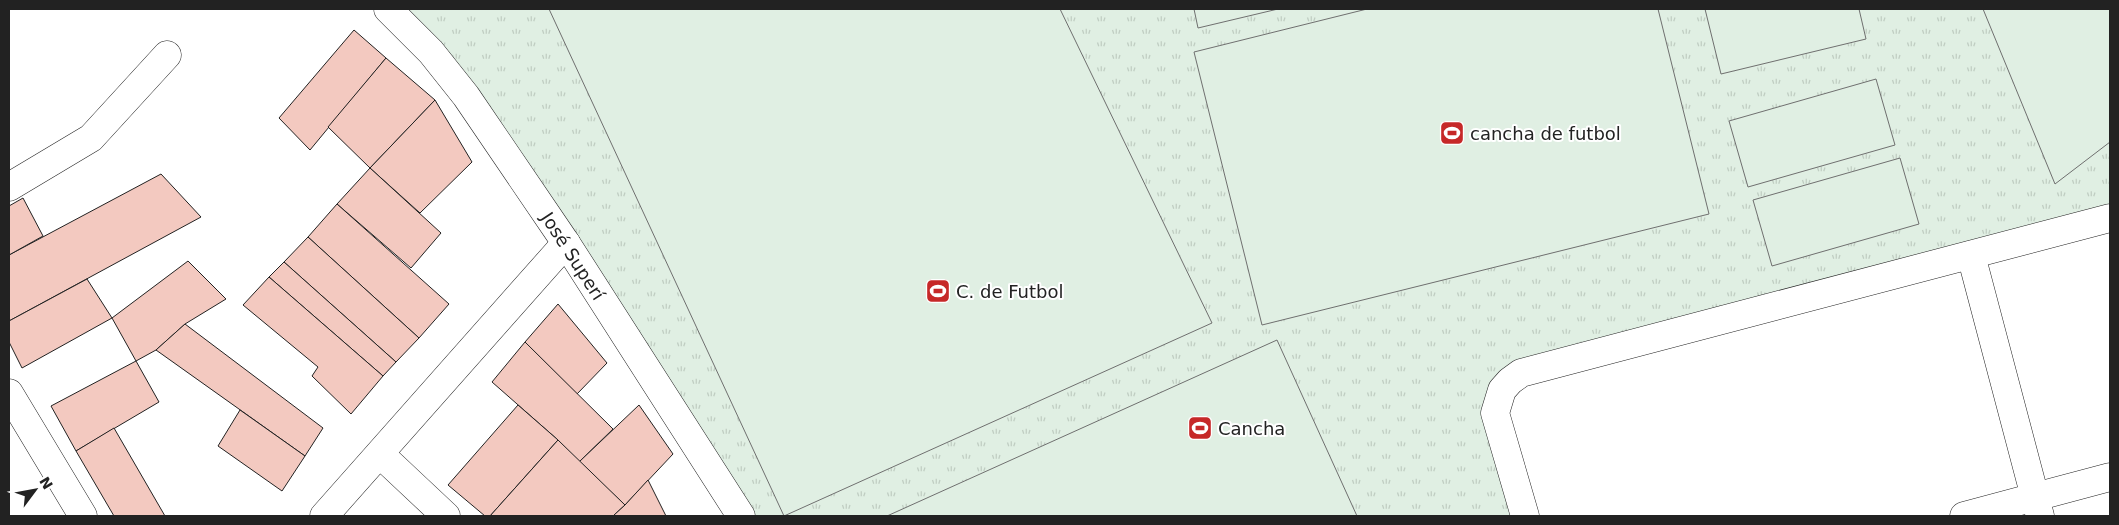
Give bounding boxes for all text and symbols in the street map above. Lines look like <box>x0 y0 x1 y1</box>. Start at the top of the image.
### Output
sports icon: cancha de futbol <box>1439 120 1465 146</box>
place label: cancha de futbol <box>1470 123 1621 144</box>
street label: José Superí <box>536 207 610 305</box>
sports icon: C. de Futbol <box>925 278 951 304</box>
place label: C. de Futbol <box>956 281 1064 302</box>
sports icon: Cancha <box>1187 415 1213 441</box>
place label: Cancha <box>1218 418 1285 439</box>
north arrow <box>10 465 60 515</box>
text: N <box>36 474 56 492</box>

